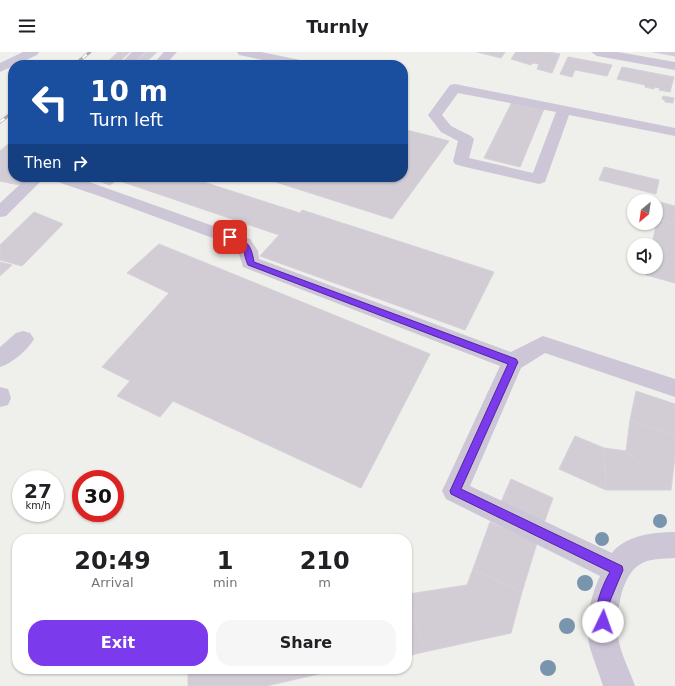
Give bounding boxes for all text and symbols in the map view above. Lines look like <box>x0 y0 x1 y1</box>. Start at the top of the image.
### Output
icon: menu <box>16 15 38 37</box>
icon: heart <box>637 15 659 37</box>
text: Turnly <box>306 16 369 37</box>
text: 10 m <box>90 75 168 108</box>
icon: left <box>24 76 76 128</box>
text: Turn left <box>90 109 163 130</box>
icon: right <box>69 152 91 174</box>
text: Then <box>24 154 61 172</box>
north arrow <box>627 194 663 230</box>
map controls <box>627 194 663 274</box>
pin <box>213 220 247 254</box>
icon: arrive <box>219 226 241 248</box>
button: sound <box>627 238 663 274</box>
speed limit sign: 30 <box>72 470 124 522</box>
text: 27 <box>24 479 52 503</box>
text: km/h <box>25 500 51 511</box>
text: 20:49 <box>74 547 151 575</box>
text: 1 <box>217 547 233 575</box>
text: 210 <box>300 547 350 575</box>
text: Arrival <box>91 575 134 590</box>
text: min <box>213 575 237 590</box>
text: m <box>318 575 331 590</box>
position arrow <box>582 601 624 643</box>
button: Exit <box>28 620 208 666</box>
button: Share <box>216 620 396 666</box>

